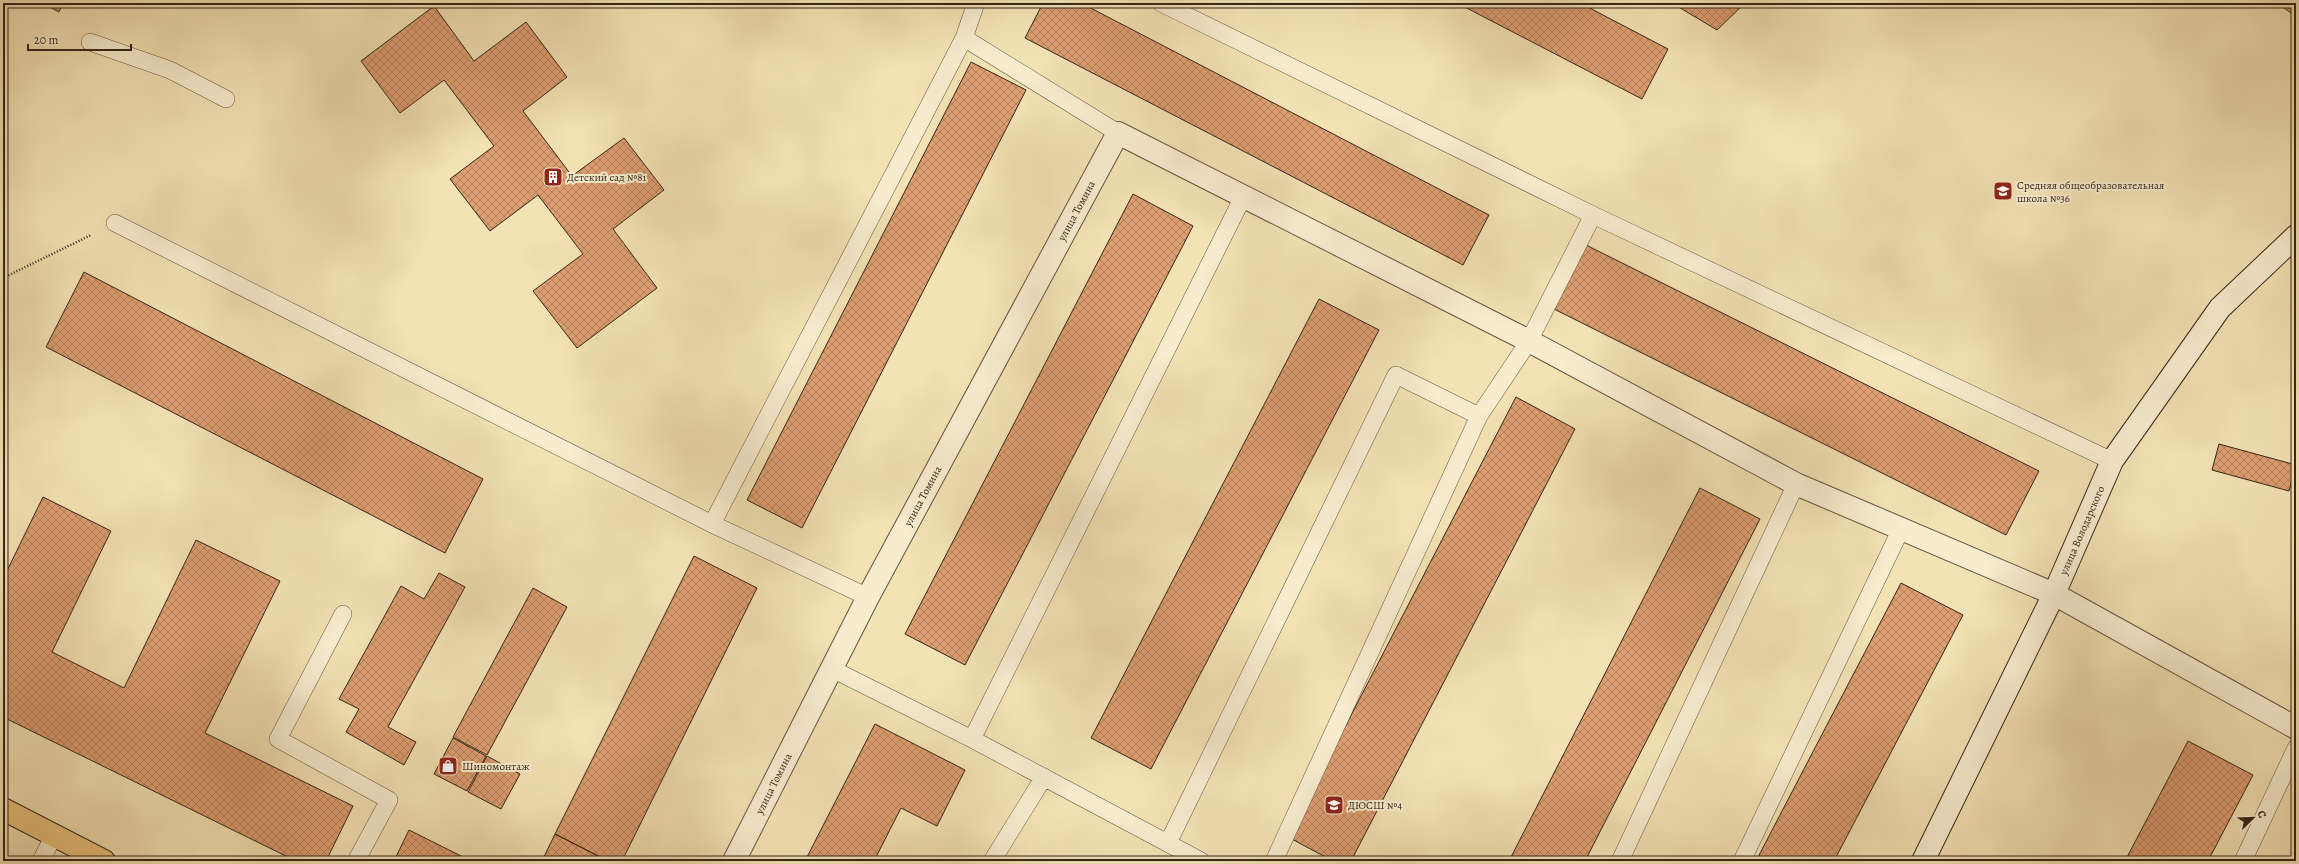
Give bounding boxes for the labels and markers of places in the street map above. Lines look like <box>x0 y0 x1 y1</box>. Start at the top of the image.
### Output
building icon: Детский сад №81 <box>542 166 564 188</box>
place label: Детский сад №81 <box>567 170 647 185</box>
place label: Средняя общеобразовательная школа №36 <box>2017 178 2164 206</box>
school or university icon: Средняя общеобразовательная школа №36 <box>1992 180 2014 202</box>
shop icon: Шиномонтаж <box>437 755 459 777</box>
place label: Шиномонтаж <box>462 759 530 774</box>
school or university icon: ДЮСШ №4 <box>1323 794 1345 816</box>
place label: ДЮСШ №4 <box>1348 798 1402 813</box>

